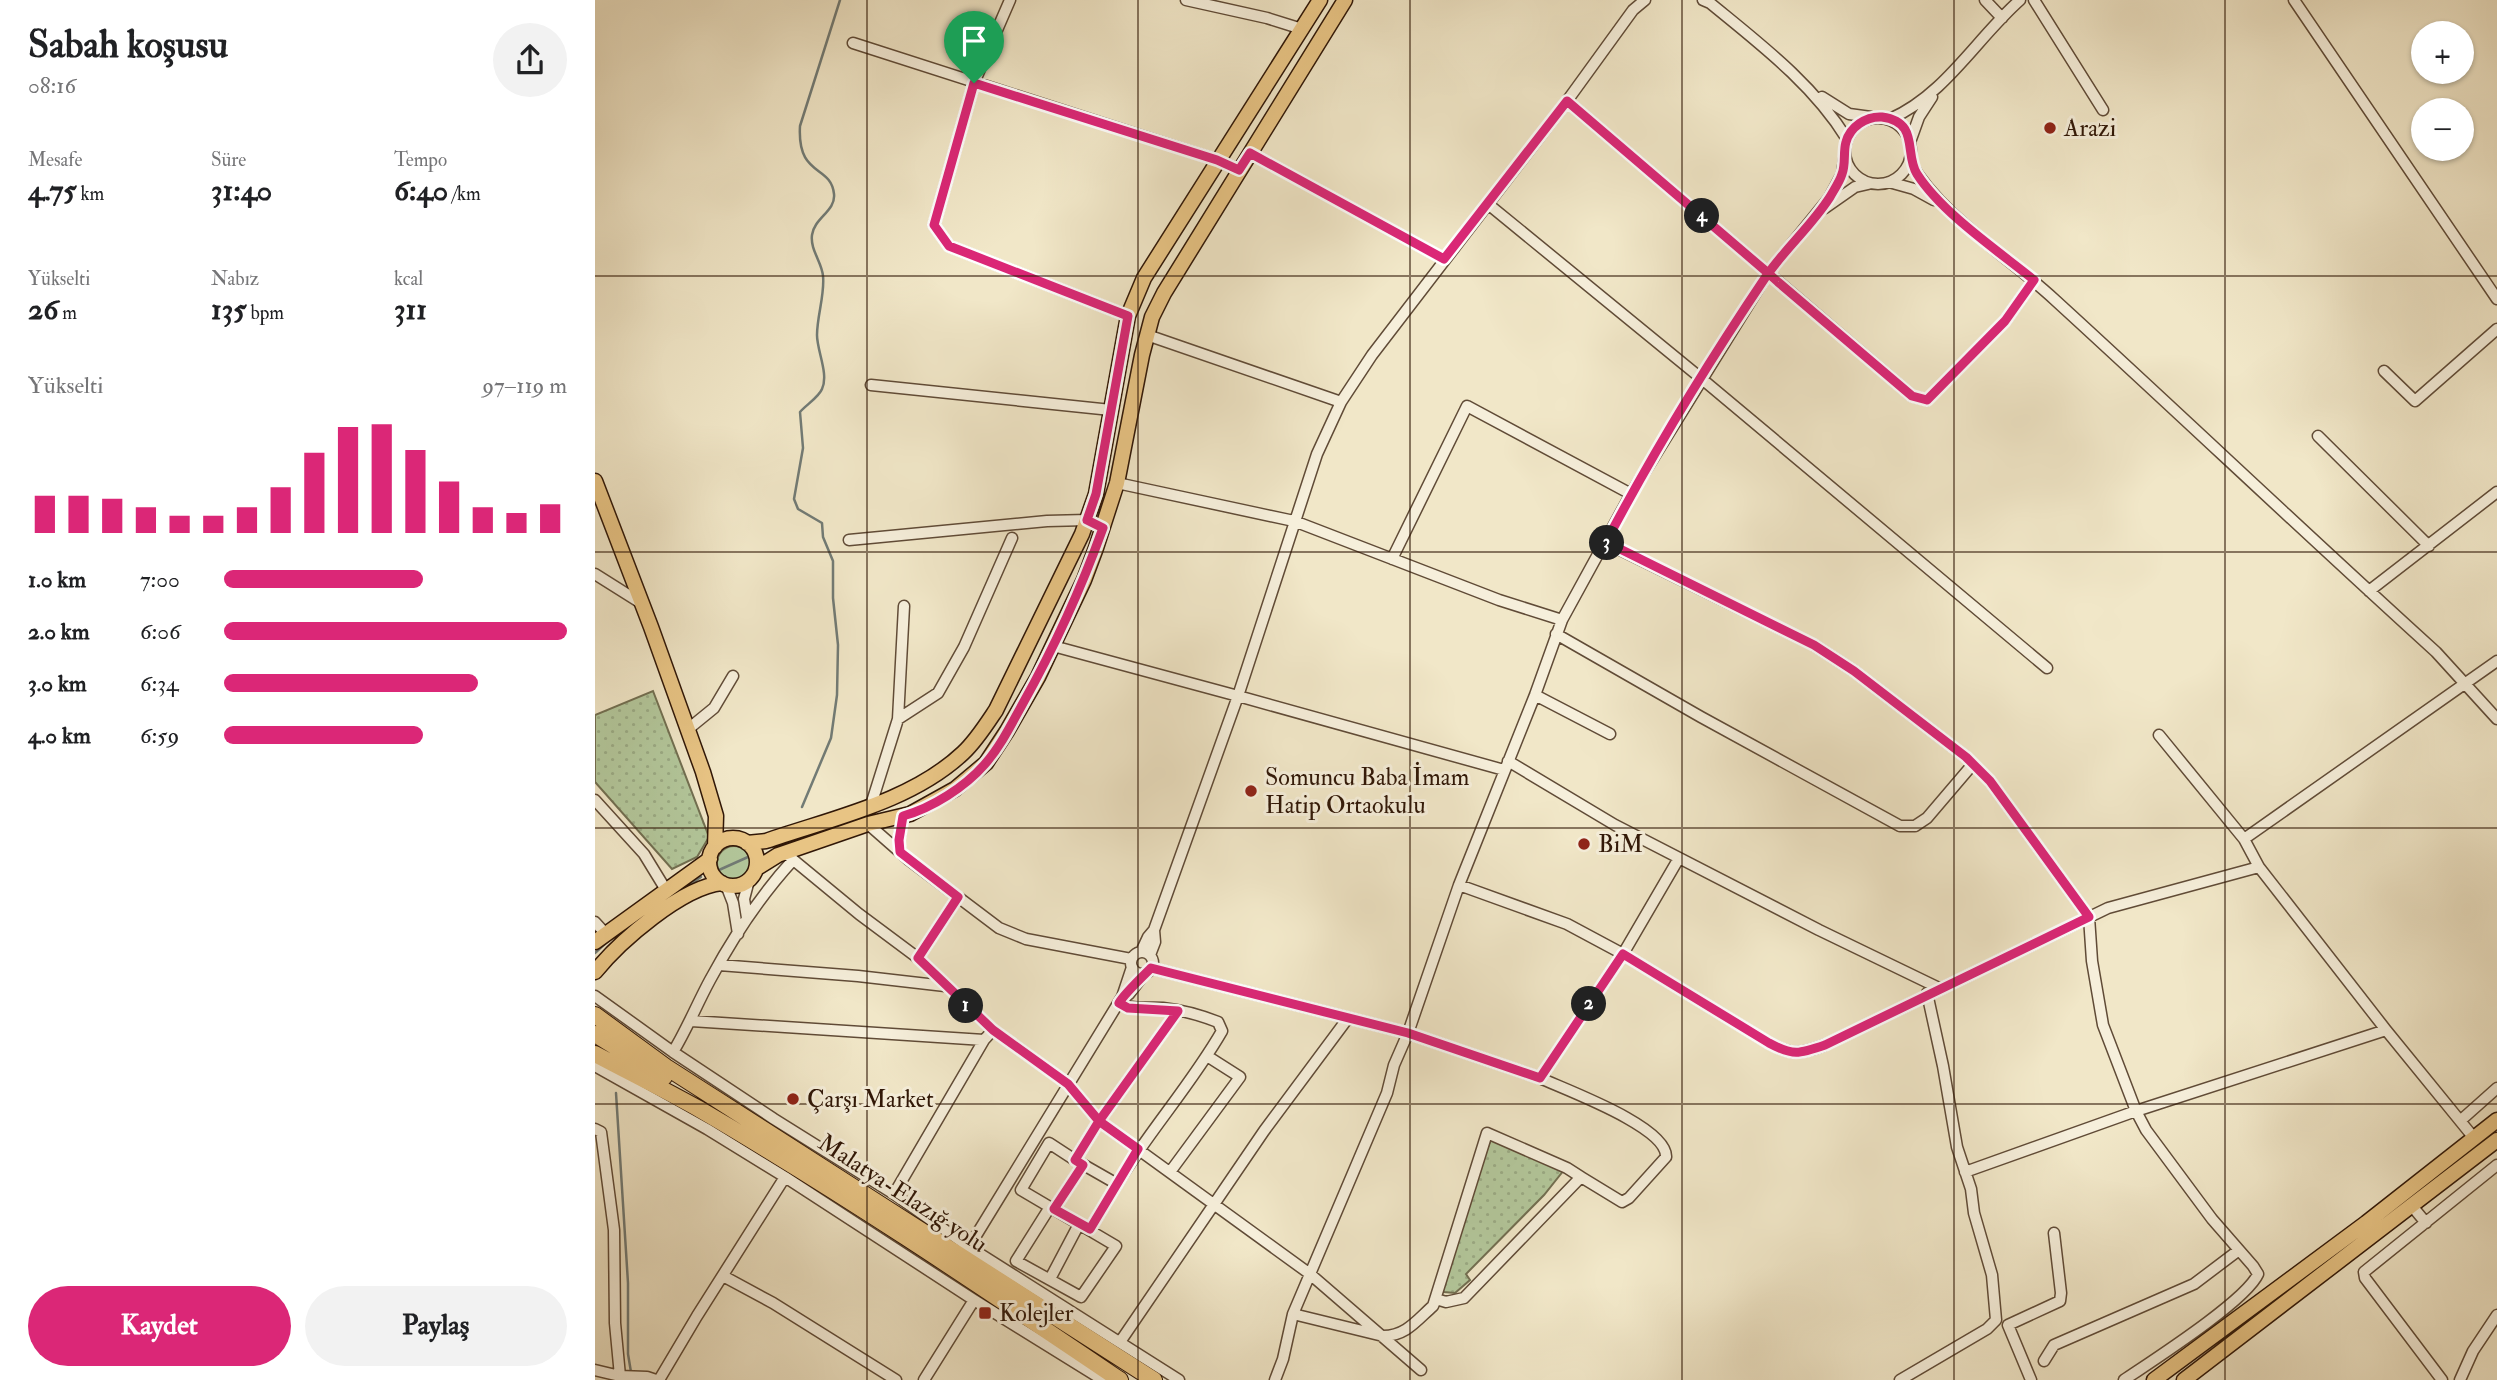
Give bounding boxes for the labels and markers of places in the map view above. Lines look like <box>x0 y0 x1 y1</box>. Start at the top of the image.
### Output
pin <box>944 11 1004 83</box>
place label: Arazi <box>2063 113 2116 144</box>
marker: Arazi <box>2042 120 2058 136</box>
pin: 4 <box>1685 198 1719 234</box>
pin: 3 <box>1590 526 1625 560</box>
place label: Somuncu Baba İmam Hatip Ortaokulu <box>1265 761 1470 821</box>
marker: Somuncu Baba İmam Hatip Ortaokulu <box>1243 783 1259 799</box>
place label: BiM <box>1598 829 1643 860</box>
marker: BiM <box>1576 836 1592 852</box>
pin: 2 <box>1571 986 1607 1021</box>
pin: 1 <box>949 988 983 1024</box>
place label: Çarşı Market <box>807 1084 934 1115</box>
marker: Çarşı Market <box>785 1091 801 1107</box>
place label: Kolejler <box>999 1298 1073 1329</box>
marker: Kolejler <box>977 1305 993 1321</box>

